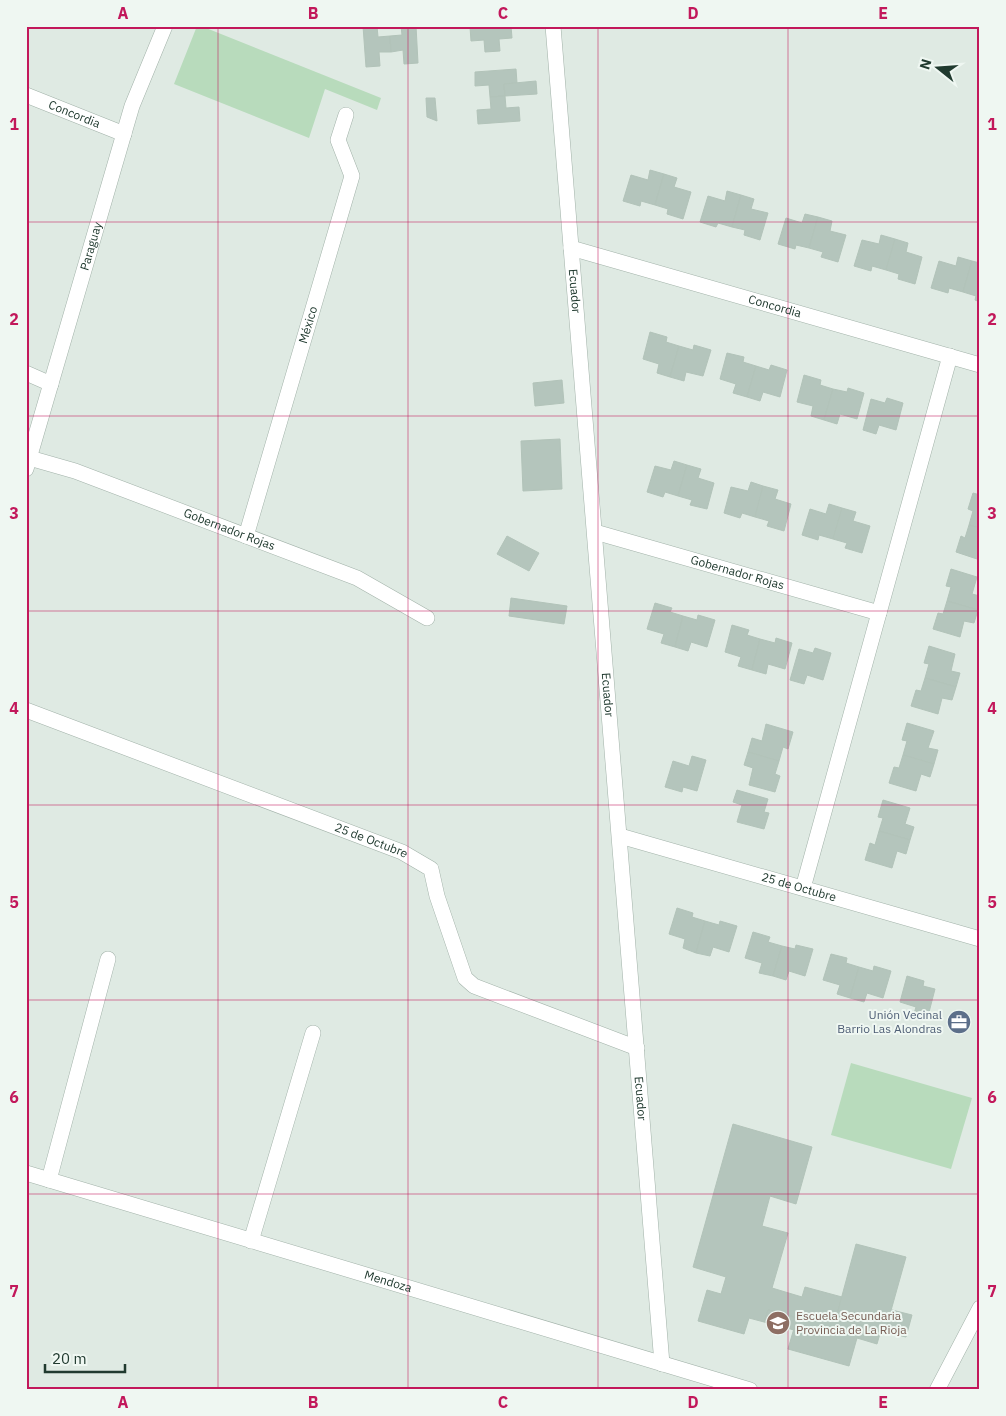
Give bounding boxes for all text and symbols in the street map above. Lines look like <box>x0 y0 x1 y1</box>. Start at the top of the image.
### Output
text: A <box>118 3 129 23</box>
text: B <box>308 3 319 23</box>
text: C <box>498 3 508 23</box>
text: D <box>687 3 699 23</box>
text: E <box>878 3 888 23</box>
north arrow <box>914 42 964 92</box>
text: N <box>915 57 936 72</box>
street label: Concordia <box>46 97 103 131</box>
text: 1 <box>9 114 19 134</box>
text: 1 <box>987 114 997 134</box>
street label: Paraguay <box>76 220 105 272</box>
street label: Ecuador <box>566 268 584 314</box>
street label: Concordia <box>747 291 804 321</box>
street label: México <box>295 304 320 345</box>
text: 2 <box>9 309 19 329</box>
text: 2 <box>987 309 997 329</box>
text: 3 <box>9 503 19 523</box>
text: 3 <box>987 503 997 523</box>
street label: Gobernador Rojas <box>182 505 278 553</box>
street label: Gobernador Rojas <box>689 552 786 593</box>
street label: Ecuador <box>599 672 617 718</box>
text: 4 <box>9 698 19 718</box>
text: 4 <box>987 698 997 718</box>
street label: 25 de Octubre <box>333 819 411 861</box>
street label: 25 de Octubre <box>760 869 839 905</box>
text: 5 <box>9 892 19 912</box>
text: 5 <box>987 892 997 912</box>
place label: Unión Vecinal Barrio Las Alondras <box>837 1007 942 1036</box>
office icon: Unión Vecinal Barrio Las Alondras <box>946 1009 972 1035</box>
street label: Ecuador <box>632 1076 650 1122</box>
text: 6 <box>9 1087 19 1107</box>
text: 6 <box>987 1087 997 1107</box>
street label: Mendoza <box>363 1267 414 1295</box>
text: 7 <box>9 1281 19 1301</box>
text: 7 <box>987 1281 997 1301</box>
place label: Escuela Secundaria Provincia de La Rioja <box>796 1308 907 1337</box>
school or university icon: Escuela Secundaria Provincia de La Rioja <box>765 1310 791 1336</box>
scale bar <box>45 1341 125 1373</box>
text: 20 m <box>52 1349 87 1368</box>
text: A <box>118 1392 129 1412</box>
text: B <box>308 1392 319 1412</box>
text: C <box>498 1392 508 1412</box>
text: D <box>687 1392 699 1412</box>
text: E <box>878 1392 888 1412</box>

